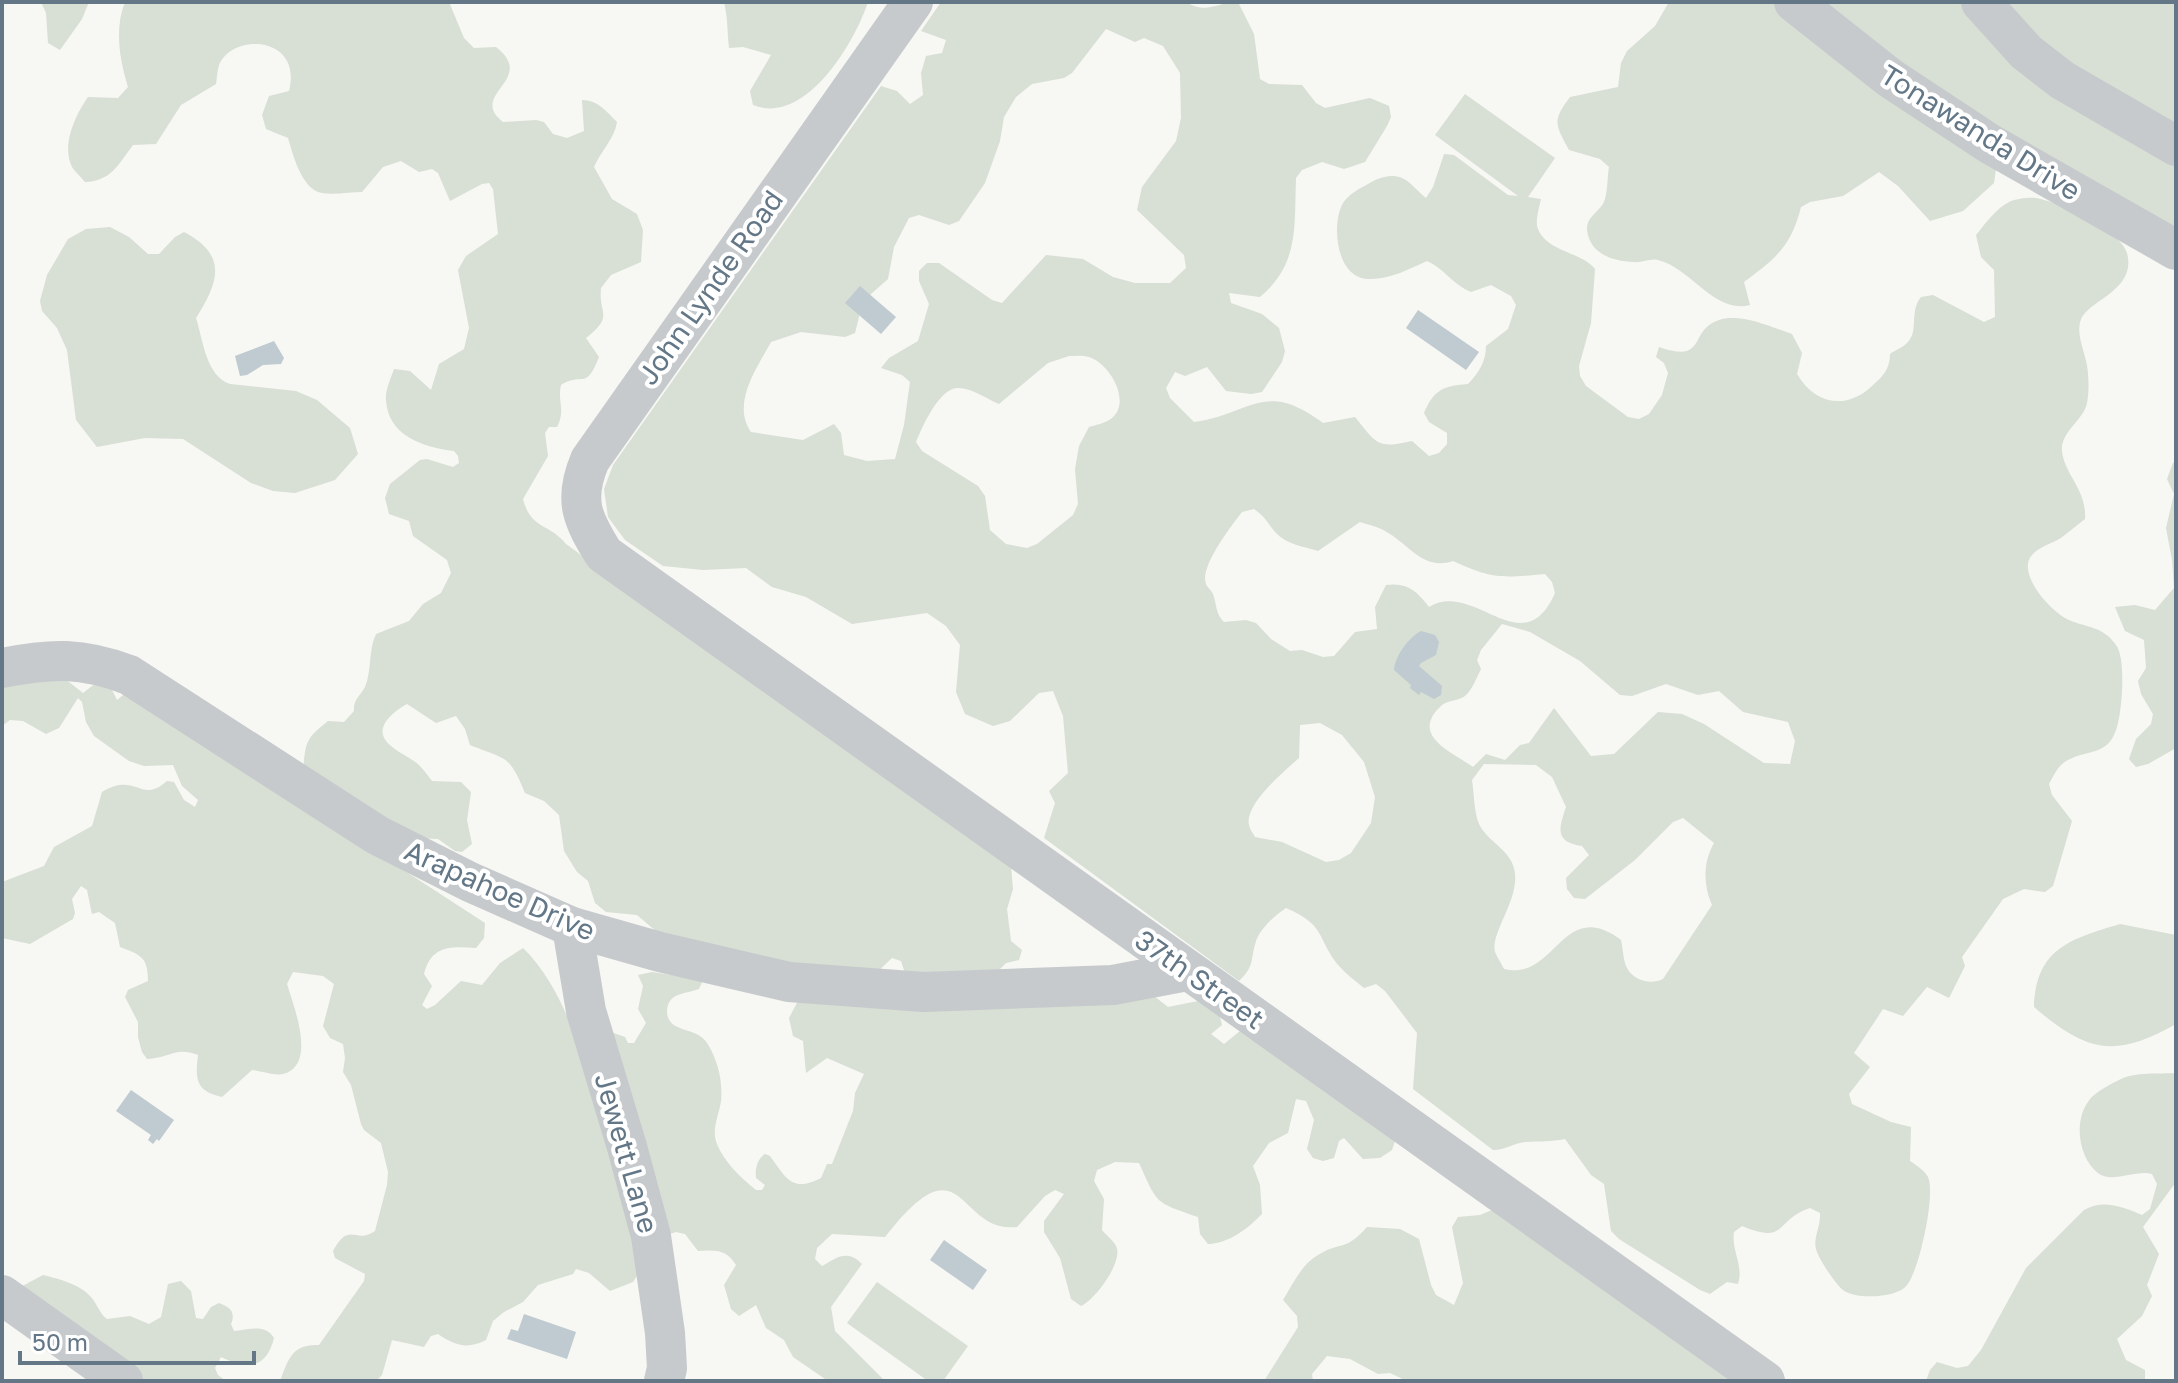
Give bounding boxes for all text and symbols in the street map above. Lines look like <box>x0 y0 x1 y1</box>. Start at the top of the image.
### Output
street label: Tonawanda Drive <box>1875 57 2087 207</box>
street label: John Lynde Road <box>631 184 789 390</box>
street label: Arapahoe Drive <box>400 833 600 947</box>
street label: 37th Street <box>1129 923 1271 1035</box>
street label: Jewett Lane <box>588 1069 666 1237</box>
scale bar <box>20 1315 254 1365</box>
text: 50 m <box>32 1327 88 1356</box>

